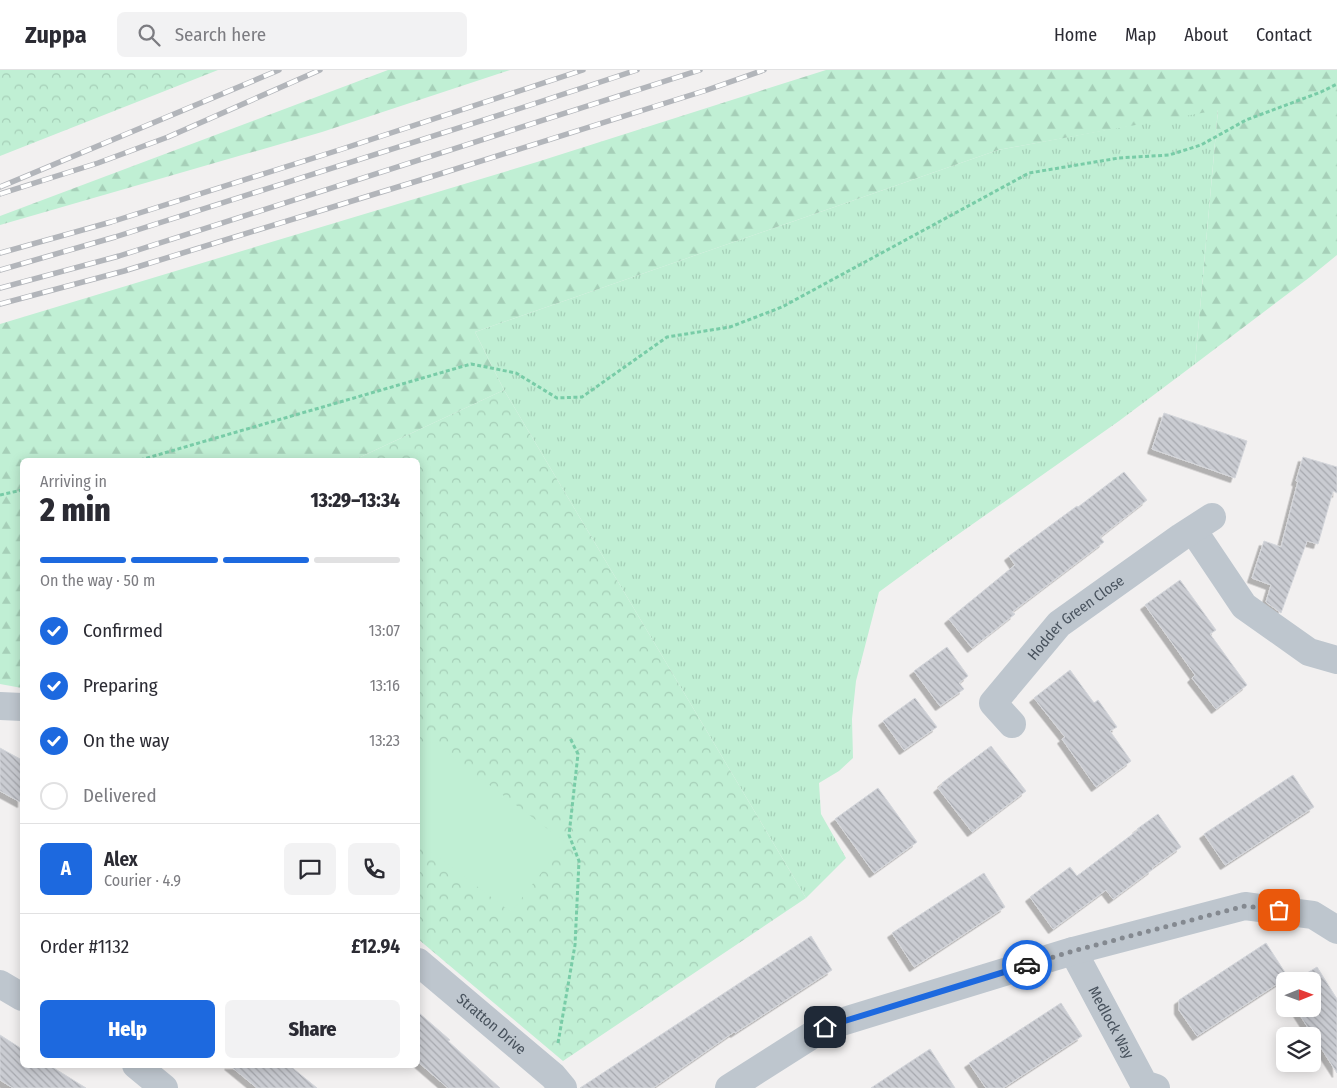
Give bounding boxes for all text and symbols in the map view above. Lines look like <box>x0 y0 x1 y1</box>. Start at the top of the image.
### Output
search box <box>117 12 467 57</box>
text: Zuppa <box>25 21 87 49</box>
icon: search <box>135 21 163 49</box>
text: Search here <box>175 23 266 46</box>
text: Home <box>1054 24 1097 46</box>
text: Map <box>1125 24 1156 46</box>
text: About <box>1184 24 1228 46</box>
text: Contact <box>1256 24 1312 46</box>
text: Arriving in <box>40 472 107 491</box>
text: 13:29–13:34 <box>311 489 400 512</box>
text: 2 min <box>40 491 111 529</box>
text: On the way · 50 m <box>40 571 155 590</box>
street label: Hodder Green Close <box>1024 572 1128 664</box>
icon: check <box>40 617 68 645</box>
text: Confirmed <box>83 619 163 642</box>
text: 13:07 <box>369 621 400 640</box>
icon: check <box>40 672 68 700</box>
text: Preparing <box>83 674 158 697</box>
text: 13:16 <box>370 676 400 695</box>
icon: check <box>40 727 68 755</box>
text: On the way <box>83 729 169 752</box>
text: 13:23 <box>369 731 400 750</box>
text: Delivered <box>83 784 157 807</box>
button: chat <box>284 843 336 895</box>
button: phone <box>348 843 400 895</box>
text: Alex <box>104 848 138 871</box>
text: A <box>61 857 71 880</box>
text: Courier · 4.9 <box>104 871 181 890</box>
pin <box>1258 889 1300 931</box>
icon: bag <box>1265 896 1293 924</box>
text: Order #1132 <box>40 935 129 958</box>
text: £12.94 <box>351 935 400 958</box>
courier <box>1002 940 1052 990</box>
icon: car <box>1013 951 1041 979</box>
north arrow <box>1276 972 1321 1018</box>
map controls <box>1276 972 1321 1072</box>
street label: Medlock Way <box>1084 983 1138 1062</box>
street label: Stratton Drive <box>453 990 530 1058</box>
button: Help <box>40 1000 215 1058</box>
button: Share <box>225 1000 400 1058</box>
pin <box>804 1006 846 1048</box>
icon: home <box>811 1013 839 1041</box>
button: layers <box>1276 1027 1321 1072</box>

